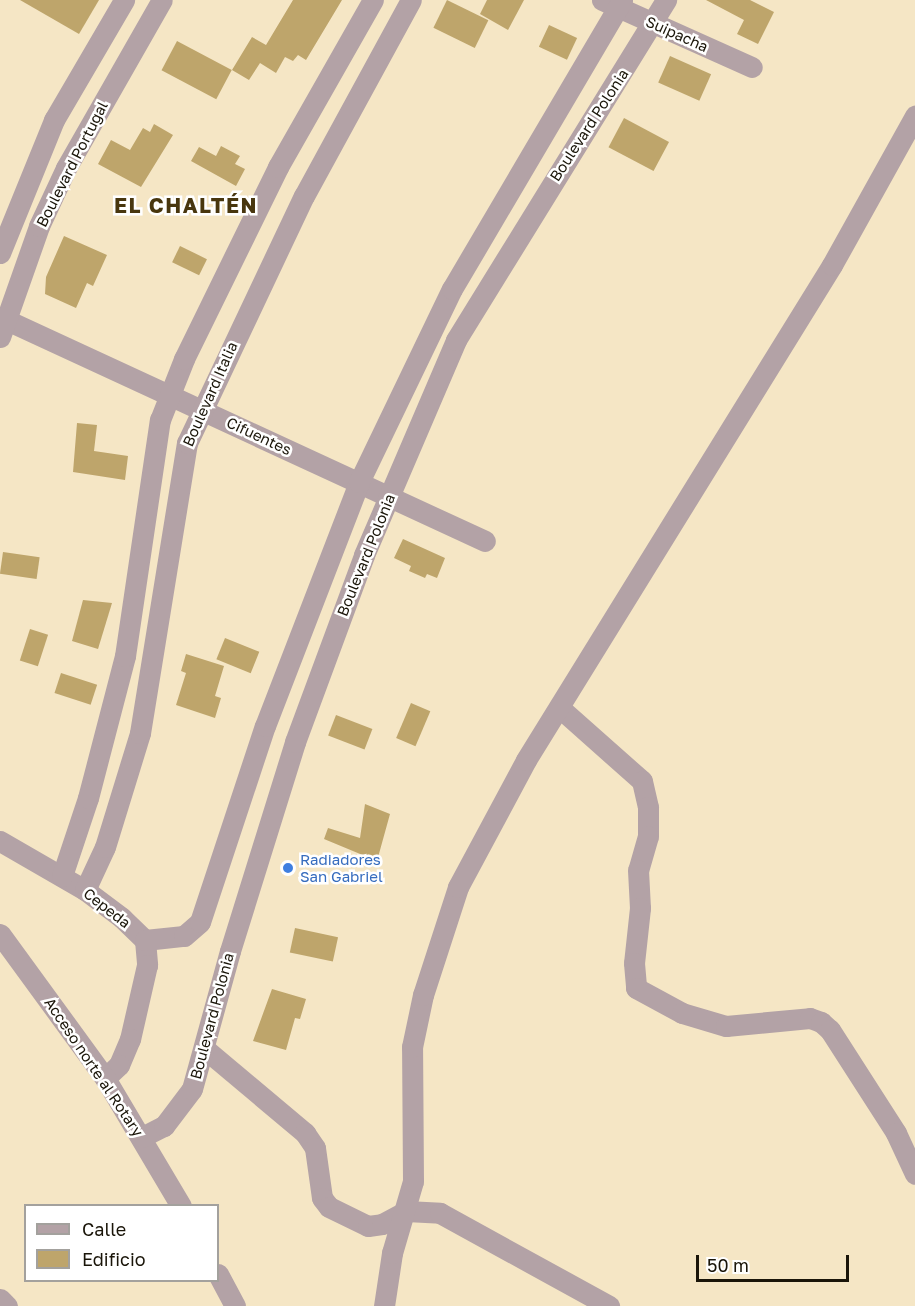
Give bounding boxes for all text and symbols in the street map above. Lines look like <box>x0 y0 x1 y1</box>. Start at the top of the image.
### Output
street label: Suipacha <box>643 12 711 56</box>
street label: Boulevard Polonia <box>546 65 632 185</box>
street label: Boulevard Portugal <box>33 98 111 230</box>
district label: EL CHALTÉN <box>114 192 258 218</box>
street label: Boulevard Italia <box>179 339 241 449</box>
street label: Cifuentes <box>224 413 294 459</box>
street label: Boulevard Polonia <box>333 491 399 619</box>
place label: Radiadores San Gabriel <box>300 850 383 885</box>
marker: Radiadores San Gabriel <box>281 861 295 875</box>
street label: Cepeda <box>80 884 134 932</box>
street label: Boulevard Polonia <box>186 951 238 1081</box>
street label: Acceso norte al Rotary <box>41 994 147 1140</box>
legend <box>24 1204 219 1282</box>
text: Calle <box>82 1218 126 1240</box>
scale bar <box>699 1243 852 1281</box>
text: Edificio <box>82 1248 146 1270</box>
text: 50 m <box>707 1254 749 1276</box>

